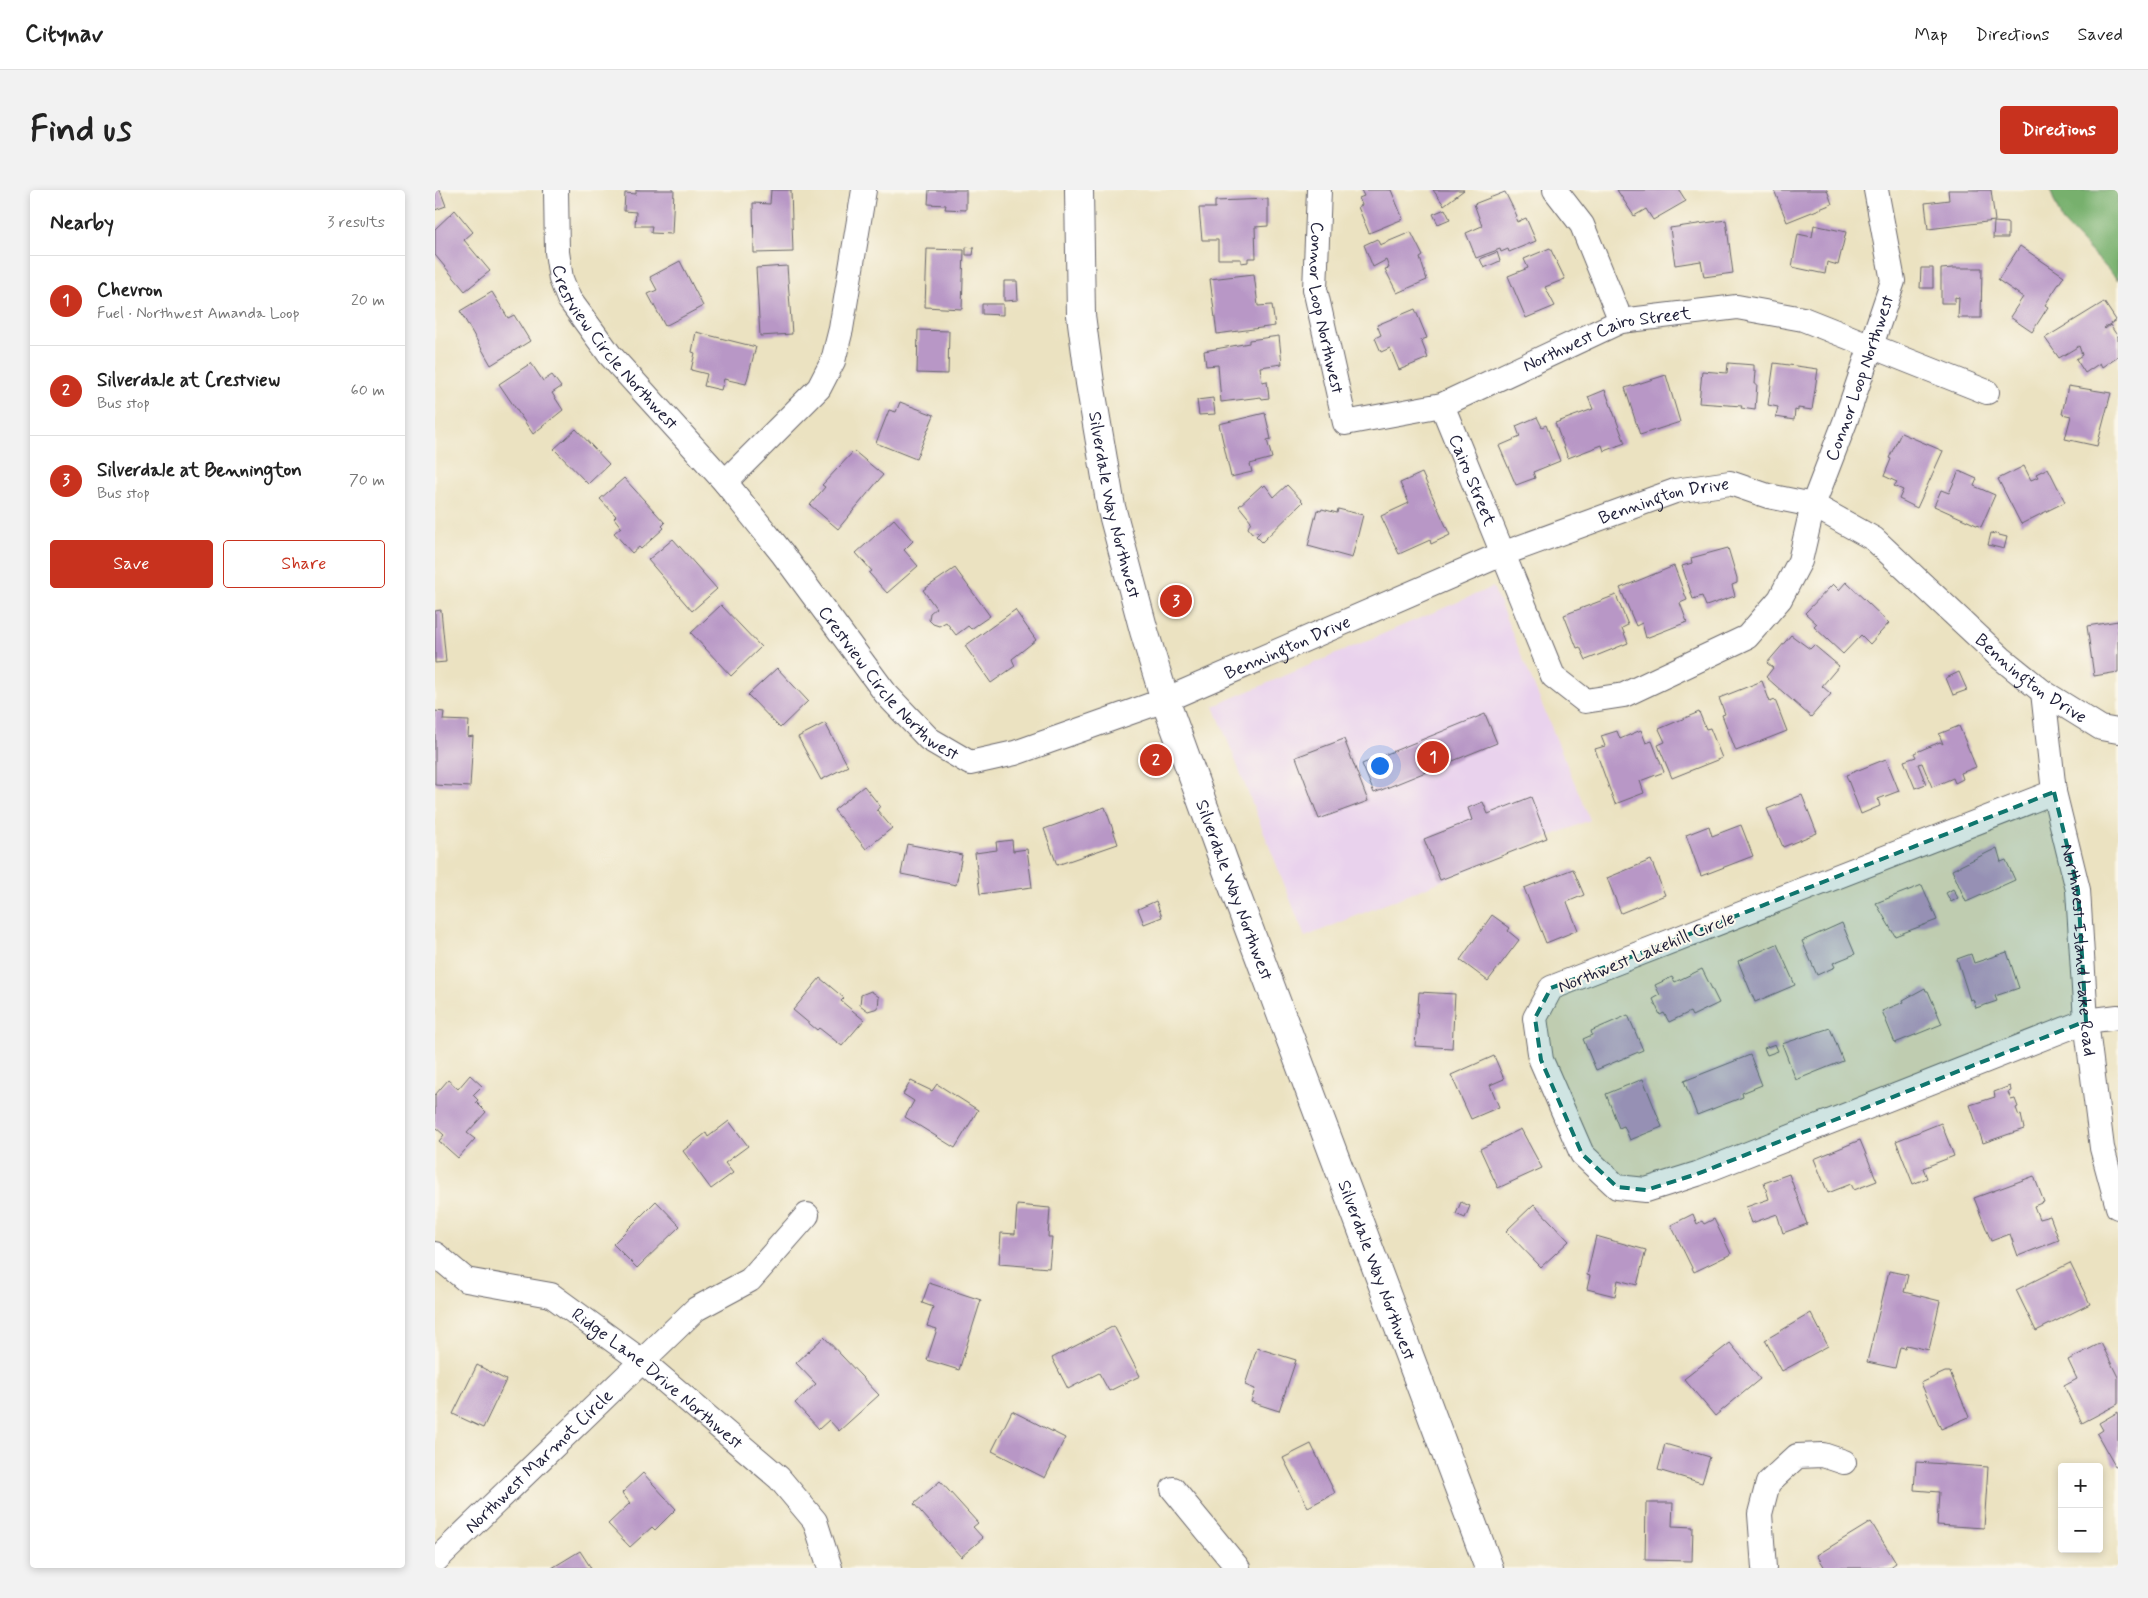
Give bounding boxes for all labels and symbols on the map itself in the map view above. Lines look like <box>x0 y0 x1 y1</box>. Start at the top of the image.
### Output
street label: Connor Loop Northwest <box>1302 221 1349 397</box>
street label: Crestview Circle Northwest <box>546 263 684 436</box>
street label: Connor Loop Northwest <box>1820 292 1901 465</box>
street label: Northwest Cairo Street <box>1519 302 1692 378</box>
street label: Silverdale Way Northwest <box>1082 410 1146 602</box>
street label: Cairo Street <box>1442 431 1501 530</box>
street label: Bennington Drive <box>1595 472 1731 531</box>
pin: 3 <box>1160 582 1192 620</box>
street label: Crestview Circle Northwest <box>812 601 964 767</box>
street label: Bennington Drive <box>1221 610 1354 686</box>
street label: Bennington Drive <box>1969 629 2091 729</box>
pin: 1 <box>1417 738 1449 776</box>
pin: 2 <box>1140 741 1172 779</box>
your location <box>1367 753 1393 779</box>
street label: Silverdale Way Northwest <box>1189 797 1278 984</box>
street label: Northwest Island Lake Road <box>2054 841 2101 1058</box>
street label: Northwest Lakehill Circle <box>1554 906 1738 999</box>
street label: Silverdale Way Northwest <box>1331 1177 1421 1364</box>
street label: Ridge Lane Drive Northwest <box>566 1303 748 1455</box>
street label: Northwest Marmot Circle <box>460 1384 619 1539</box>

